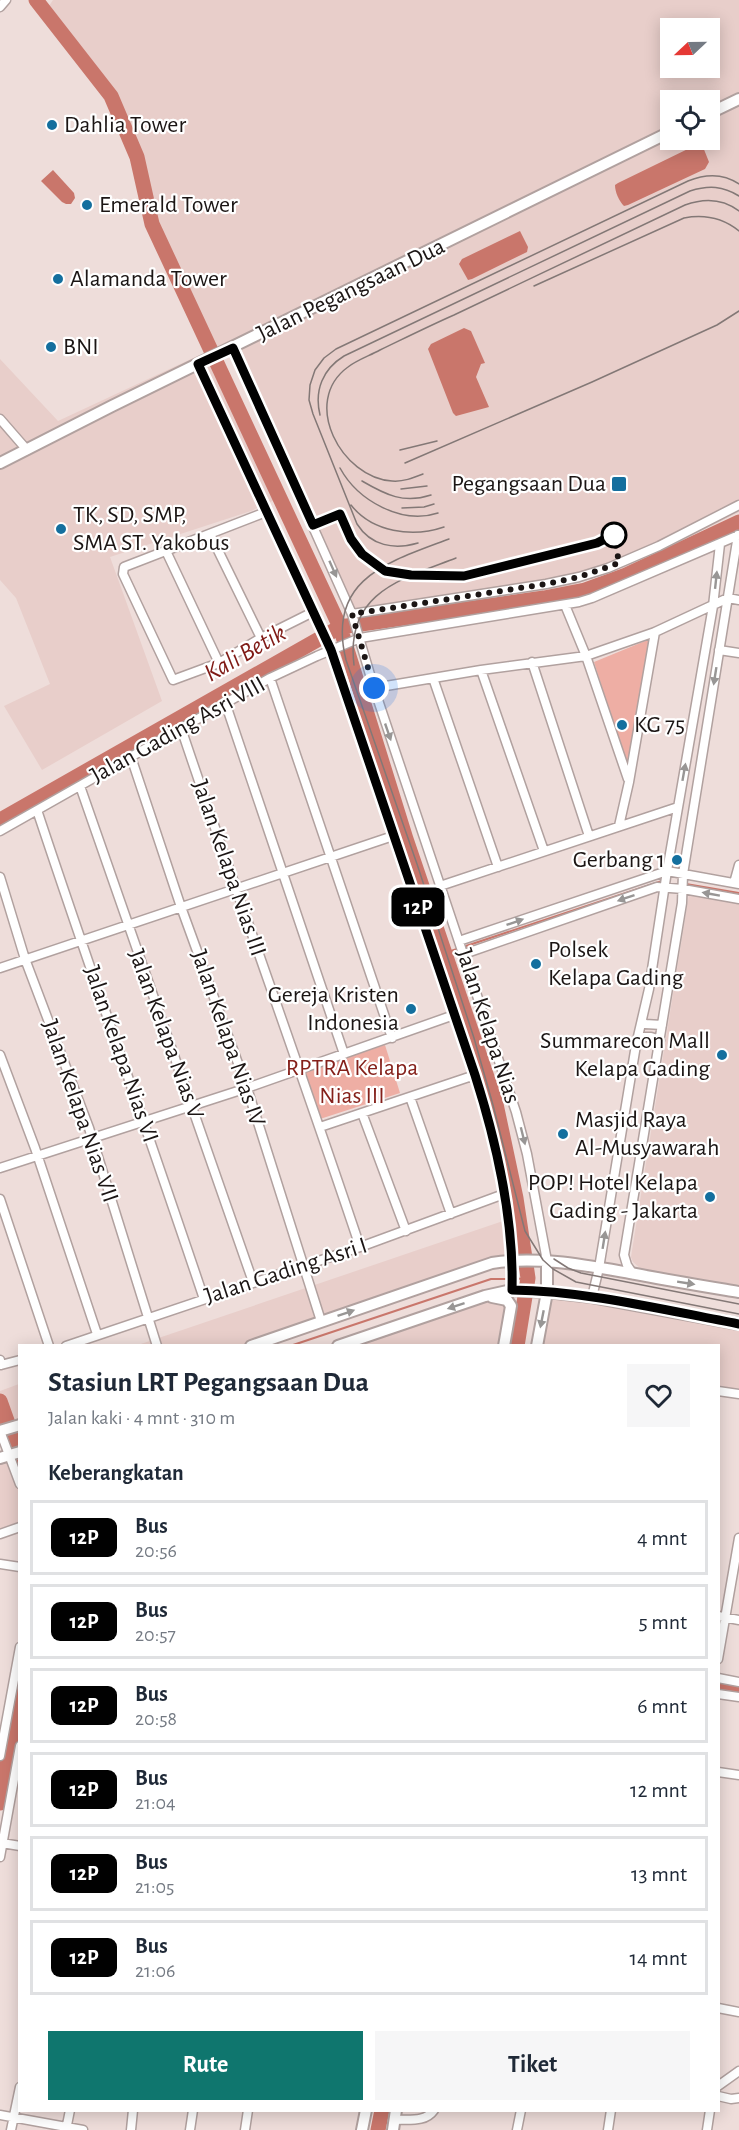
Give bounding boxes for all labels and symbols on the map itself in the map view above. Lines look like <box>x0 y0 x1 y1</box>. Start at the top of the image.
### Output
north arrow <box>660 18 720 78</box>
place label: Dahlia Tower <box>64 113 186 137</box>
marker: Dahlia Tower <box>45 118 59 132</box>
place label: Emerald Tower <box>99 193 238 217</box>
marker: Emerald Tower <box>80 198 94 212</box>
street label: Jalan Pegangsaan Dua <box>253 234 449 346</box>
place label: Alamanda Tower <box>70 267 227 291</box>
marker: Alamanda Tower <box>51 272 65 286</box>
place label: BNI <box>63 335 99 359</box>
marker: BNI <box>44 340 58 354</box>
place label: Pegangsaan Dua <box>451 472 606 496</box>
marker: Pegangsaan Dua <box>610 475 628 493</box>
place label: TK, SD, SMP, SMA ST. Yakobus <box>73 503 229 555</box>
marker: TK, SD, SMP, SMA ST. Yakobus <box>54 522 68 536</box>
unlabelled marker <box>601 522 627 548</box>
one-way arrow <box>328 561 338 579</box>
one-way arrow <box>711 570 720 589</box>
water label: Kali Betik <box>200 619 290 687</box>
one-way arrow <box>710 667 719 686</box>
street label: Jalan Gading Asri VIII <box>87 672 269 788</box>
your location <box>359 673 389 703</box>
place label: KG 75 <box>634 713 685 737</box>
marker: KG 75 <box>615 718 629 732</box>
one-way arrow <box>384 723 394 741</box>
one-way arrow <box>680 762 689 781</box>
street label: Jalan Kelapa Nias III <box>188 777 270 959</box>
place label: Gerbang 1 <box>573 848 665 872</box>
marker: Gerbang 1 <box>670 853 684 867</box>
line badge: 12P <box>384 888 452 926</box>
one-way arrow <box>701 889 720 898</box>
one-way arrow <box>617 893 635 903</box>
one-way arrow <box>506 917 524 926</box>
place label: Polsek Kelapa Gading <box>548 938 684 990</box>
street label: Jalan Kelapa Nias V <box>124 946 208 1123</box>
street label: Jalan Kelapa Nias <box>452 946 524 1106</box>
street label: Jalan Kelapa Nias IV <box>187 947 270 1130</box>
marker: Polsek Kelapa Gading <box>529 957 543 971</box>
street label: Jalan Kelapa Nias VI <box>80 963 162 1145</box>
place label: Gereja Kristen Indonesia <box>268 983 399 1035</box>
marker: Gereja Kristen Indonesia <box>404 1002 418 1016</box>
street label: Jalan Kelapa Nias VII <box>37 1017 123 1205</box>
place label: Summarecon Mall Kelapa Gading <box>540 1029 710 1081</box>
marker: Summarecon Mall Kelapa Gading <box>715 1048 729 1062</box>
park label: RPTRA Kelapa Nias III <box>286 1056 418 1108</box>
place label: Masjid Raya Al-Musyawarah <box>575 1108 719 1160</box>
one-way arrow <box>518 1127 528 1145</box>
marker: Masjid Raya Al-Musyawarah <box>556 1127 570 1141</box>
place label: POP! Hotel Kelapa Gading - Jakarta <box>528 1171 698 1223</box>
marker: POP! Hotel Kelapa Gading - Jakarta <box>703 1190 717 1204</box>
one-way arrow <box>600 1230 609 1249</box>
street label: Jalan Gading Asri I <box>202 1233 370 1309</box>
one-way arrow <box>677 1279 696 1288</box>
one-way arrow <box>447 1302 465 1311</box>
one-way arrow <box>337 1307 355 1317</box>
one-way arrow <box>538 1309 547 1328</box>

